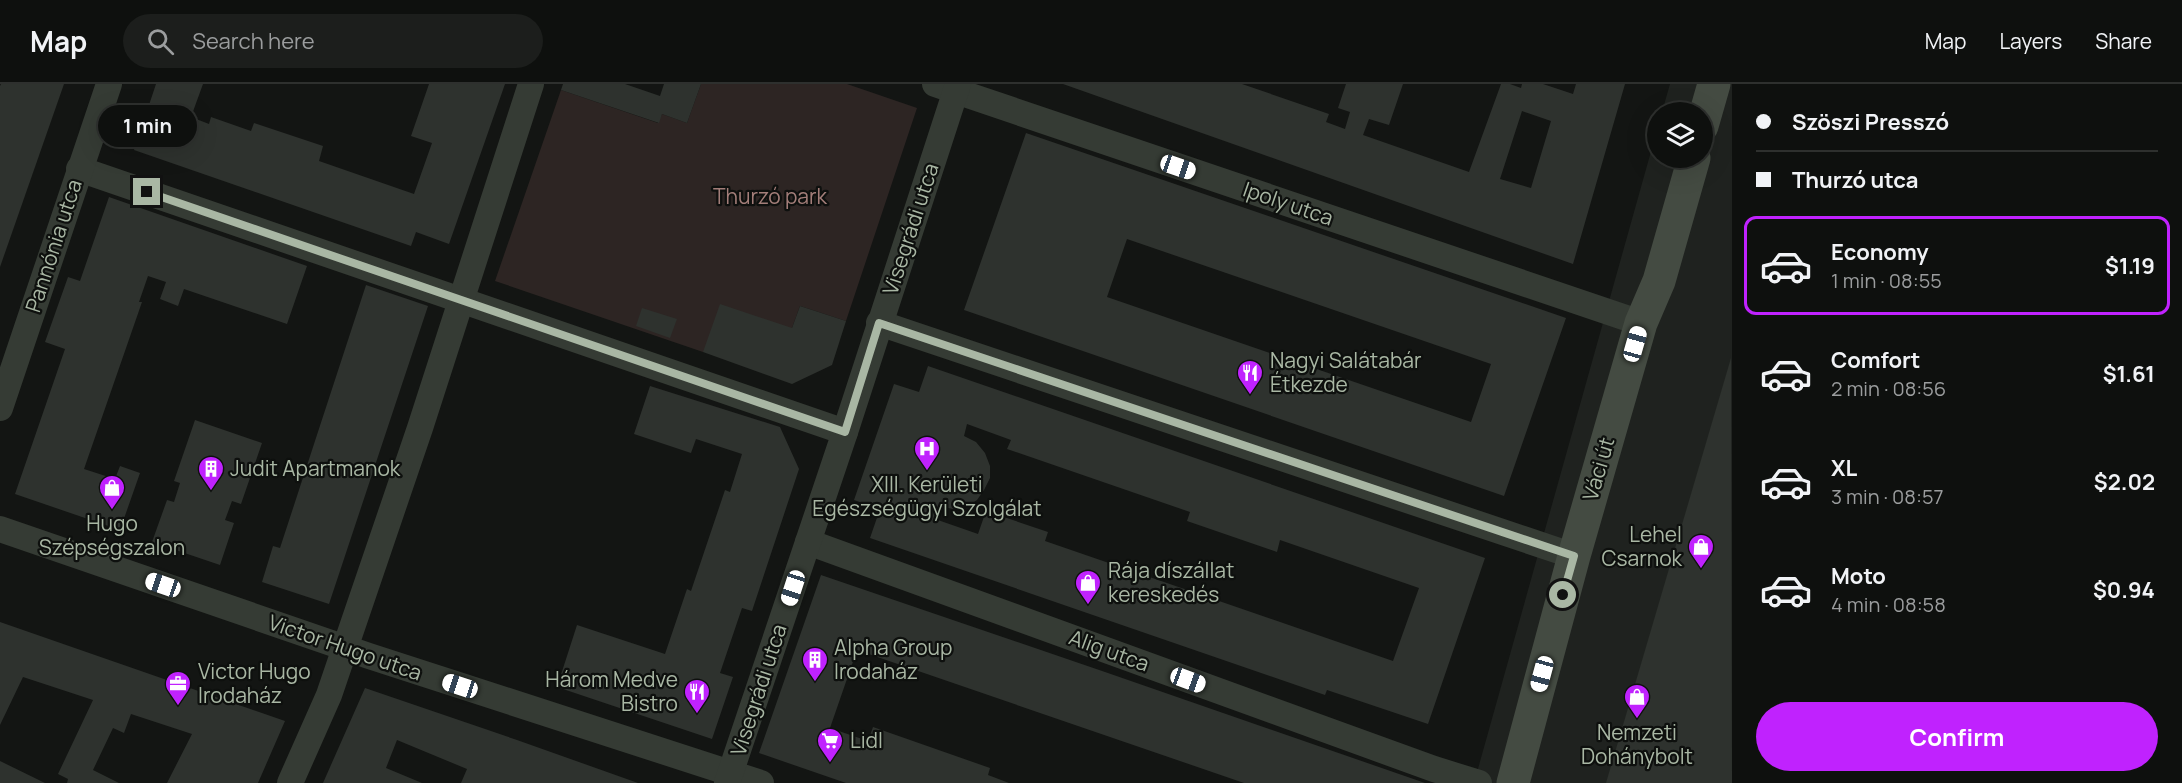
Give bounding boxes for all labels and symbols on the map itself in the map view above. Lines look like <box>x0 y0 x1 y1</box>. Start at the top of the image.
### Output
callout: 1 min <box>98 105 196 147</box>
car <box>1158 153 1198 181</box>
street label: Visegrádi utca <box>876 159 945 298</box>
street label: Ipoly utca <box>1240 175 1337 232</box>
street label: Pannónia utca <box>18 176 88 316</box>
route end <box>133 178 160 205</box>
park label: Thurzó park <box>713 182 828 210</box>
car <box>1621 324 1649 364</box>
place label: Nagyi Salátabár Étkezde <box>1270 346 1422 398</box>
restaurant icon: Nagyi Salátabár Étkezde <box>1235 358 1265 396</box>
hospital icon: XIII. Kerületi Egészségügyi Szolgálat <box>912 434 942 472</box>
street label: Váci út <box>1576 434 1620 504</box>
building icon: Judit Apartmanok <box>196 454 226 492</box>
place label: Judit Apartmanok <box>230 454 401 482</box>
place label: XIII. Kerületi Egészségügyi Szolgálat <box>812 470 1042 522</box>
shop icon: Hugo Szépségszalon <box>97 473 127 511</box>
place label: Hugo Szépségszalon <box>39 509 185 561</box>
place label: Lehel Csarnok <box>1601 520 1683 572</box>
shop icon: Lehel Csarnok <box>1686 532 1716 570</box>
place label: Rája díszállat kereskedés <box>1108 556 1234 608</box>
car <box>779 568 807 608</box>
shop icon: Rája díszállat kereskedés <box>1073 568 1103 606</box>
car <box>143 571 183 599</box>
route start <box>1549 581 1576 608</box>
street label: Victor Hugo utca <box>265 608 426 686</box>
street label: Visegrádi utca <box>724 620 793 759</box>
street label: Alig utca <box>1065 623 1153 677</box>
place label: Alpha Group Irodaház <box>834 633 952 685</box>
building icon: Alpha Group Irodaház <box>800 645 830 683</box>
car <box>1529 654 1555 694</box>
place label: Victor Hugo Irodaház <box>198 657 311 709</box>
place label: Három Medve Bistro <box>545 665 678 717</box>
car <box>1168 665 1208 695</box>
office icon: Victor Hugo Irodaház <box>163 669 193 707</box>
car <box>440 672 480 700</box>
restaurant icon: Három Medve Bistro <box>682 677 712 715</box>
shop icon: Nemzeti Dohánybolt <box>1622 682 1652 720</box>
place label: Nemzeti Dohánybolt <box>1581 718 1693 770</box>
supermarket icon: Lidl <box>815 726 845 764</box>
place label: Lidl <box>850 726 883 754</box>

